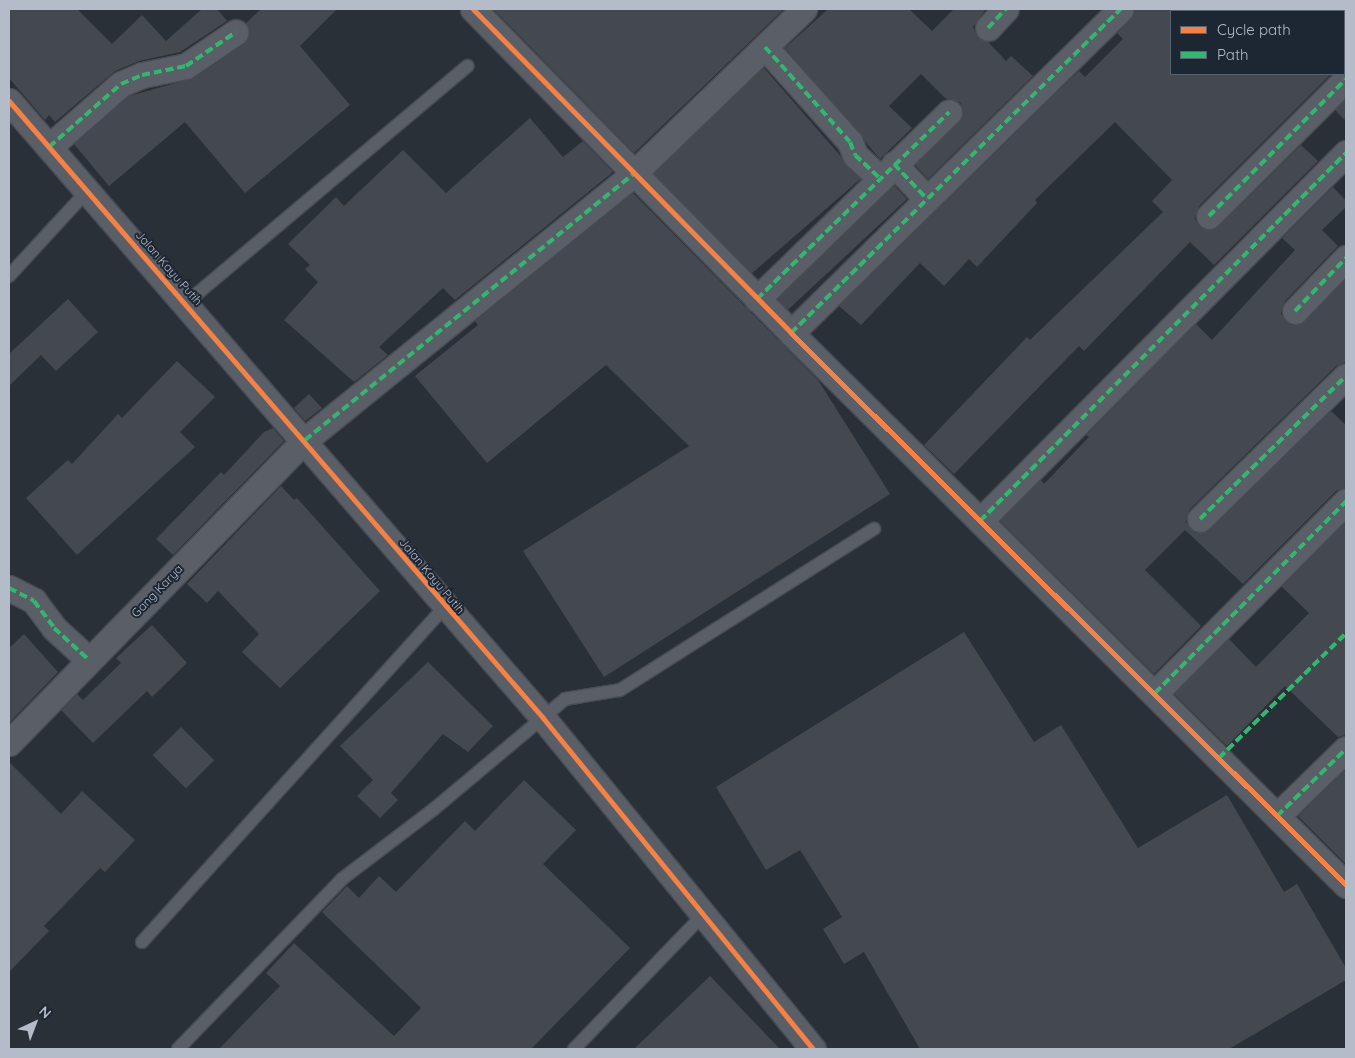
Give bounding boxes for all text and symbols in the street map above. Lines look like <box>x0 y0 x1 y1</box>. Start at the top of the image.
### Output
legend <box>1170 10 1345 75</box>
text: Cycle path <box>1217 20 1291 39</box>
text: Path <box>1217 45 1249 64</box>
street label: Jalan Kayu Putih <box>133 228 205 308</box>
street label: Jalan Kayu Putih <box>396 535 468 617</box>
street label: Gang Karya <box>128 562 186 620</box>
north arrow <box>10 998 60 1048</box>
text: N <box>35 1002 55 1022</box>

